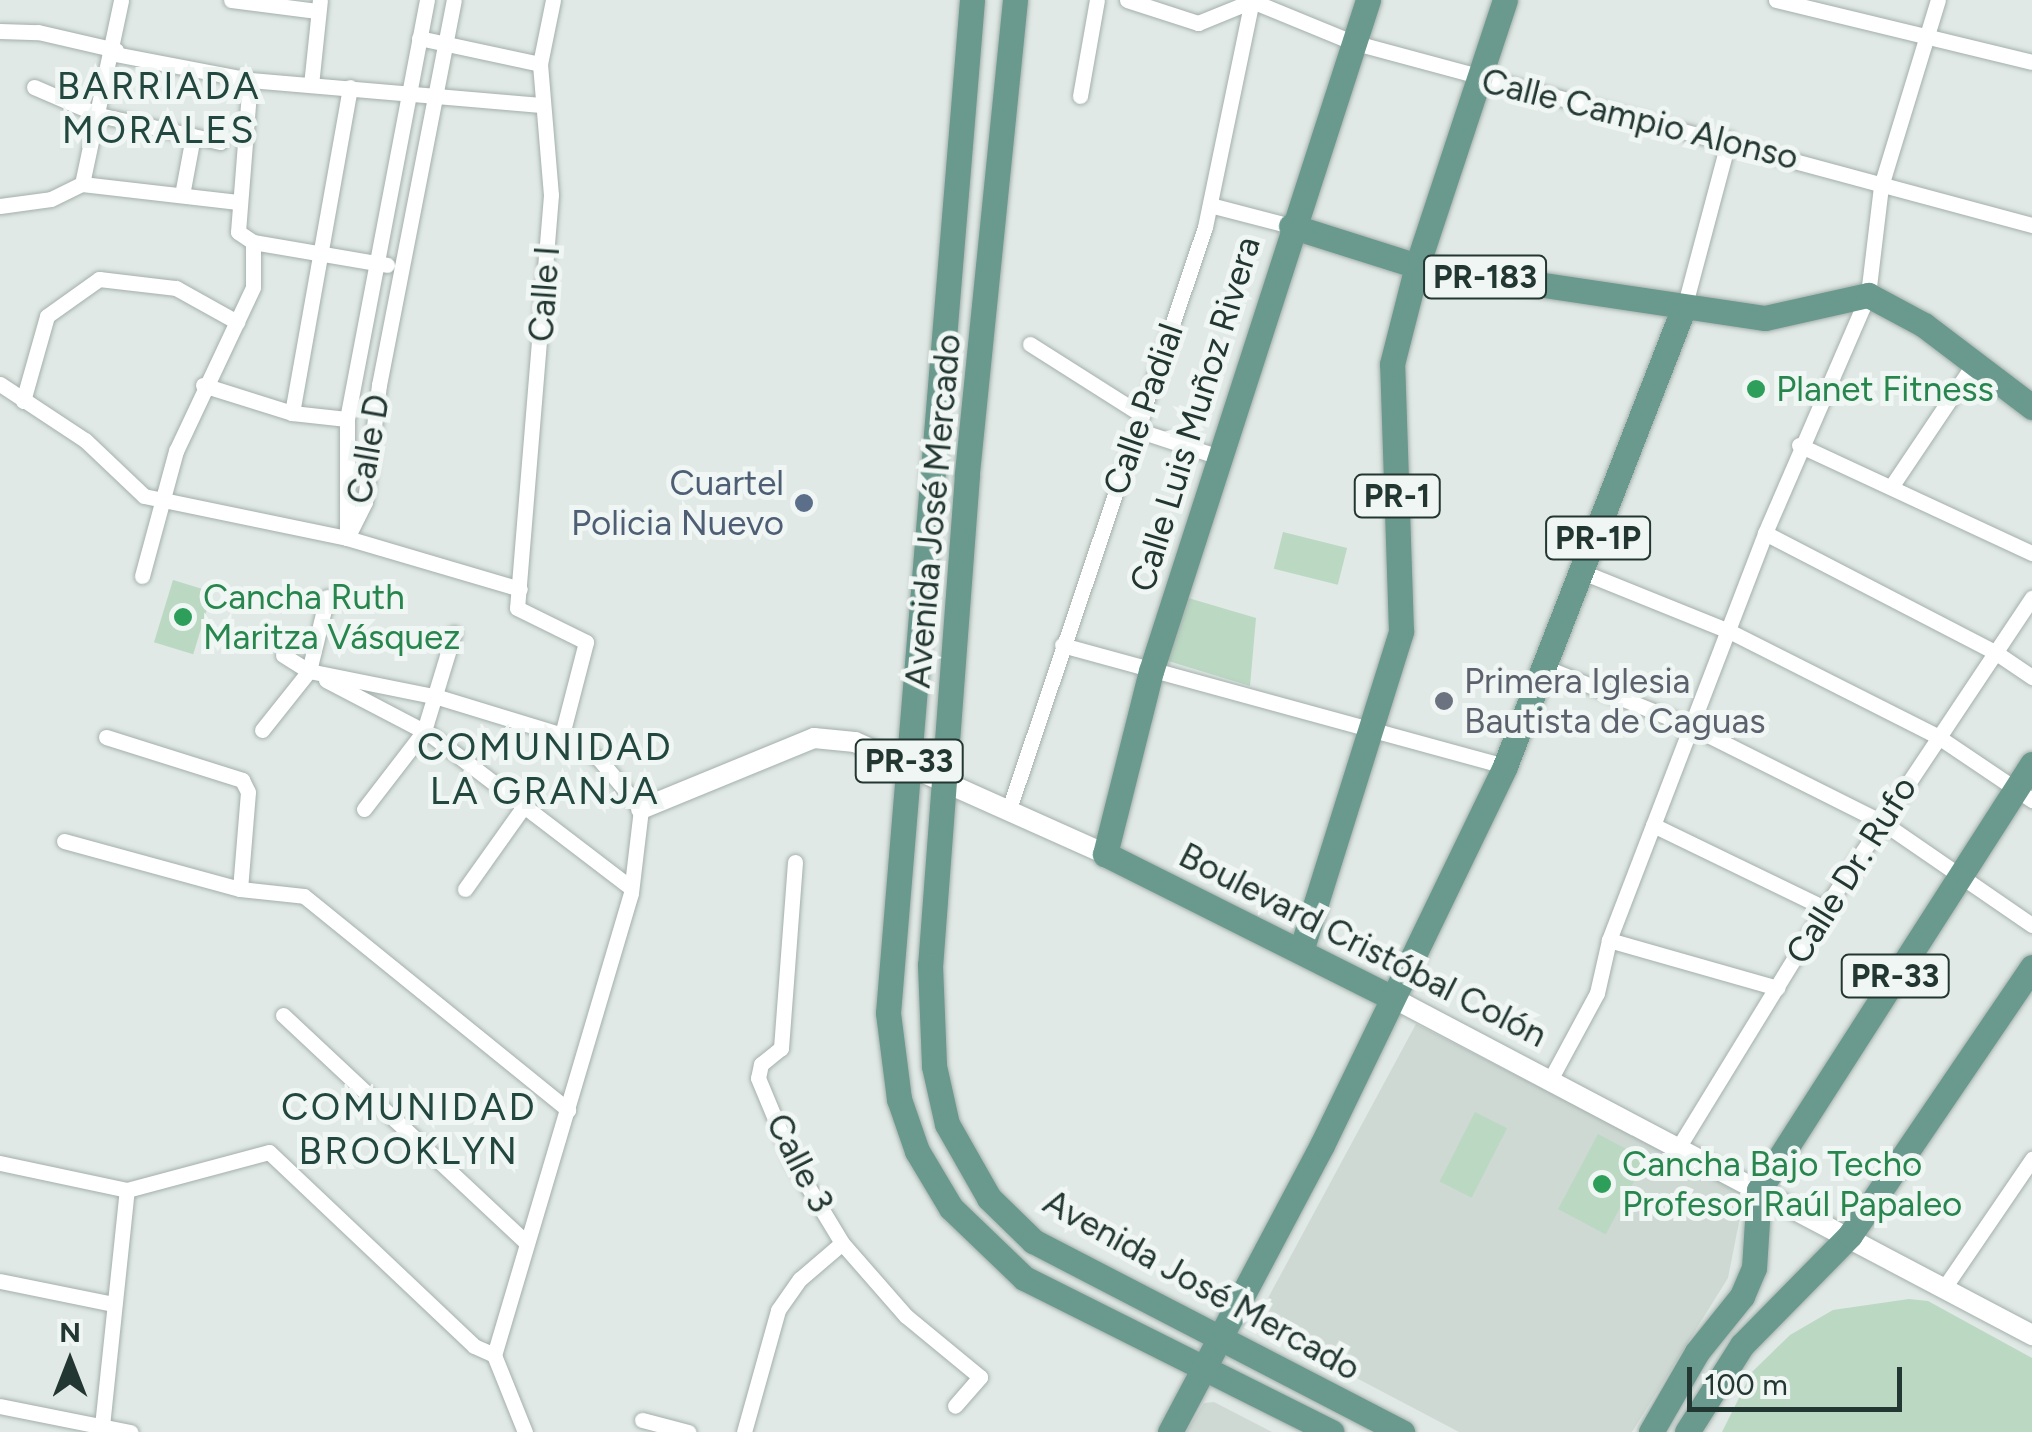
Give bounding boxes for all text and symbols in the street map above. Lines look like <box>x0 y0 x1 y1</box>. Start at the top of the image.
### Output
street label: Calle Campio Alonso <box>1477 59 1803 179</box>
district label: BARRIADA MORALES <box>57 64 261 153</box>
street label: Calle Luis Muñoz Rivera <box>1121 232 1269 596</box>
street label: Calle I <box>520 245 568 343</box>
road number: PR-183 <box>1422 250 1548 304</box>
street label: Calle Padial <box>1094 318 1192 500</box>
street label: Avenida José Mercado <box>897 332 969 690</box>
place label: Planet Fitness <box>1776 368 1994 410</box>
marker: Planet Fitness <box>1745 378 1767 400</box>
street label: Calle D <box>338 391 398 507</box>
place label: Cuartel Policia Nuevo <box>571 462 784 544</box>
road number: PR-1 <box>1352 469 1442 523</box>
marker: Cuartel Policia Nuevo <box>793 492 815 514</box>
road number: PR-1P <box>1543 511 1653 565</box>
place label: Cancha Ruth Maritza Vásquez <box>203 576 460 658</box>
marker: Cancha Ruth Maritza Vásquez <box>172 606 194 628</box>
place label: Primera Iglesia Bautista de Caguas <box>1464 660 1766 742</box>
marker: Primera Iglesia Bautista de Caguas <box>1433 690 1455 712</box>
district label: COMUNIDAD LA GRANJA <box>417 725 673 814</box>
road number: PR-33 <box>854 734 964 788</box>
street label: Calle Dr. Rufo <box>1777 769 1925 971</box>
street label: Boulevard Cristóbal Colón <box>1172 834 1554 1056</box>
road number: PR-33 <box>1840 949 1950 1003</box>
district label: COMUNIDAD BROOKLYN <box>281 1085 537 1174</box>
street label: Calle 3 <box>757 1107 843 1219</box>
place label: Cancha Bajo Techo Profesor Raúl Papaleo <box>1622 1143 1962 1225</box>
marker: Cancha Bajo Techo Profesor Raúl Papaleo <box>1591 1173 1613 1195</box>
street label: Avenida José Mercado <box>1036 1180 1368 1390</box>
north arrow <box>20 1312 120 1412</box>
text: N <box>59 1315 81 1349</box>
scale bar <box>1692 1347 1907 1409</box>
text: 100 m <box>1704 1366 1788 1403</box>

